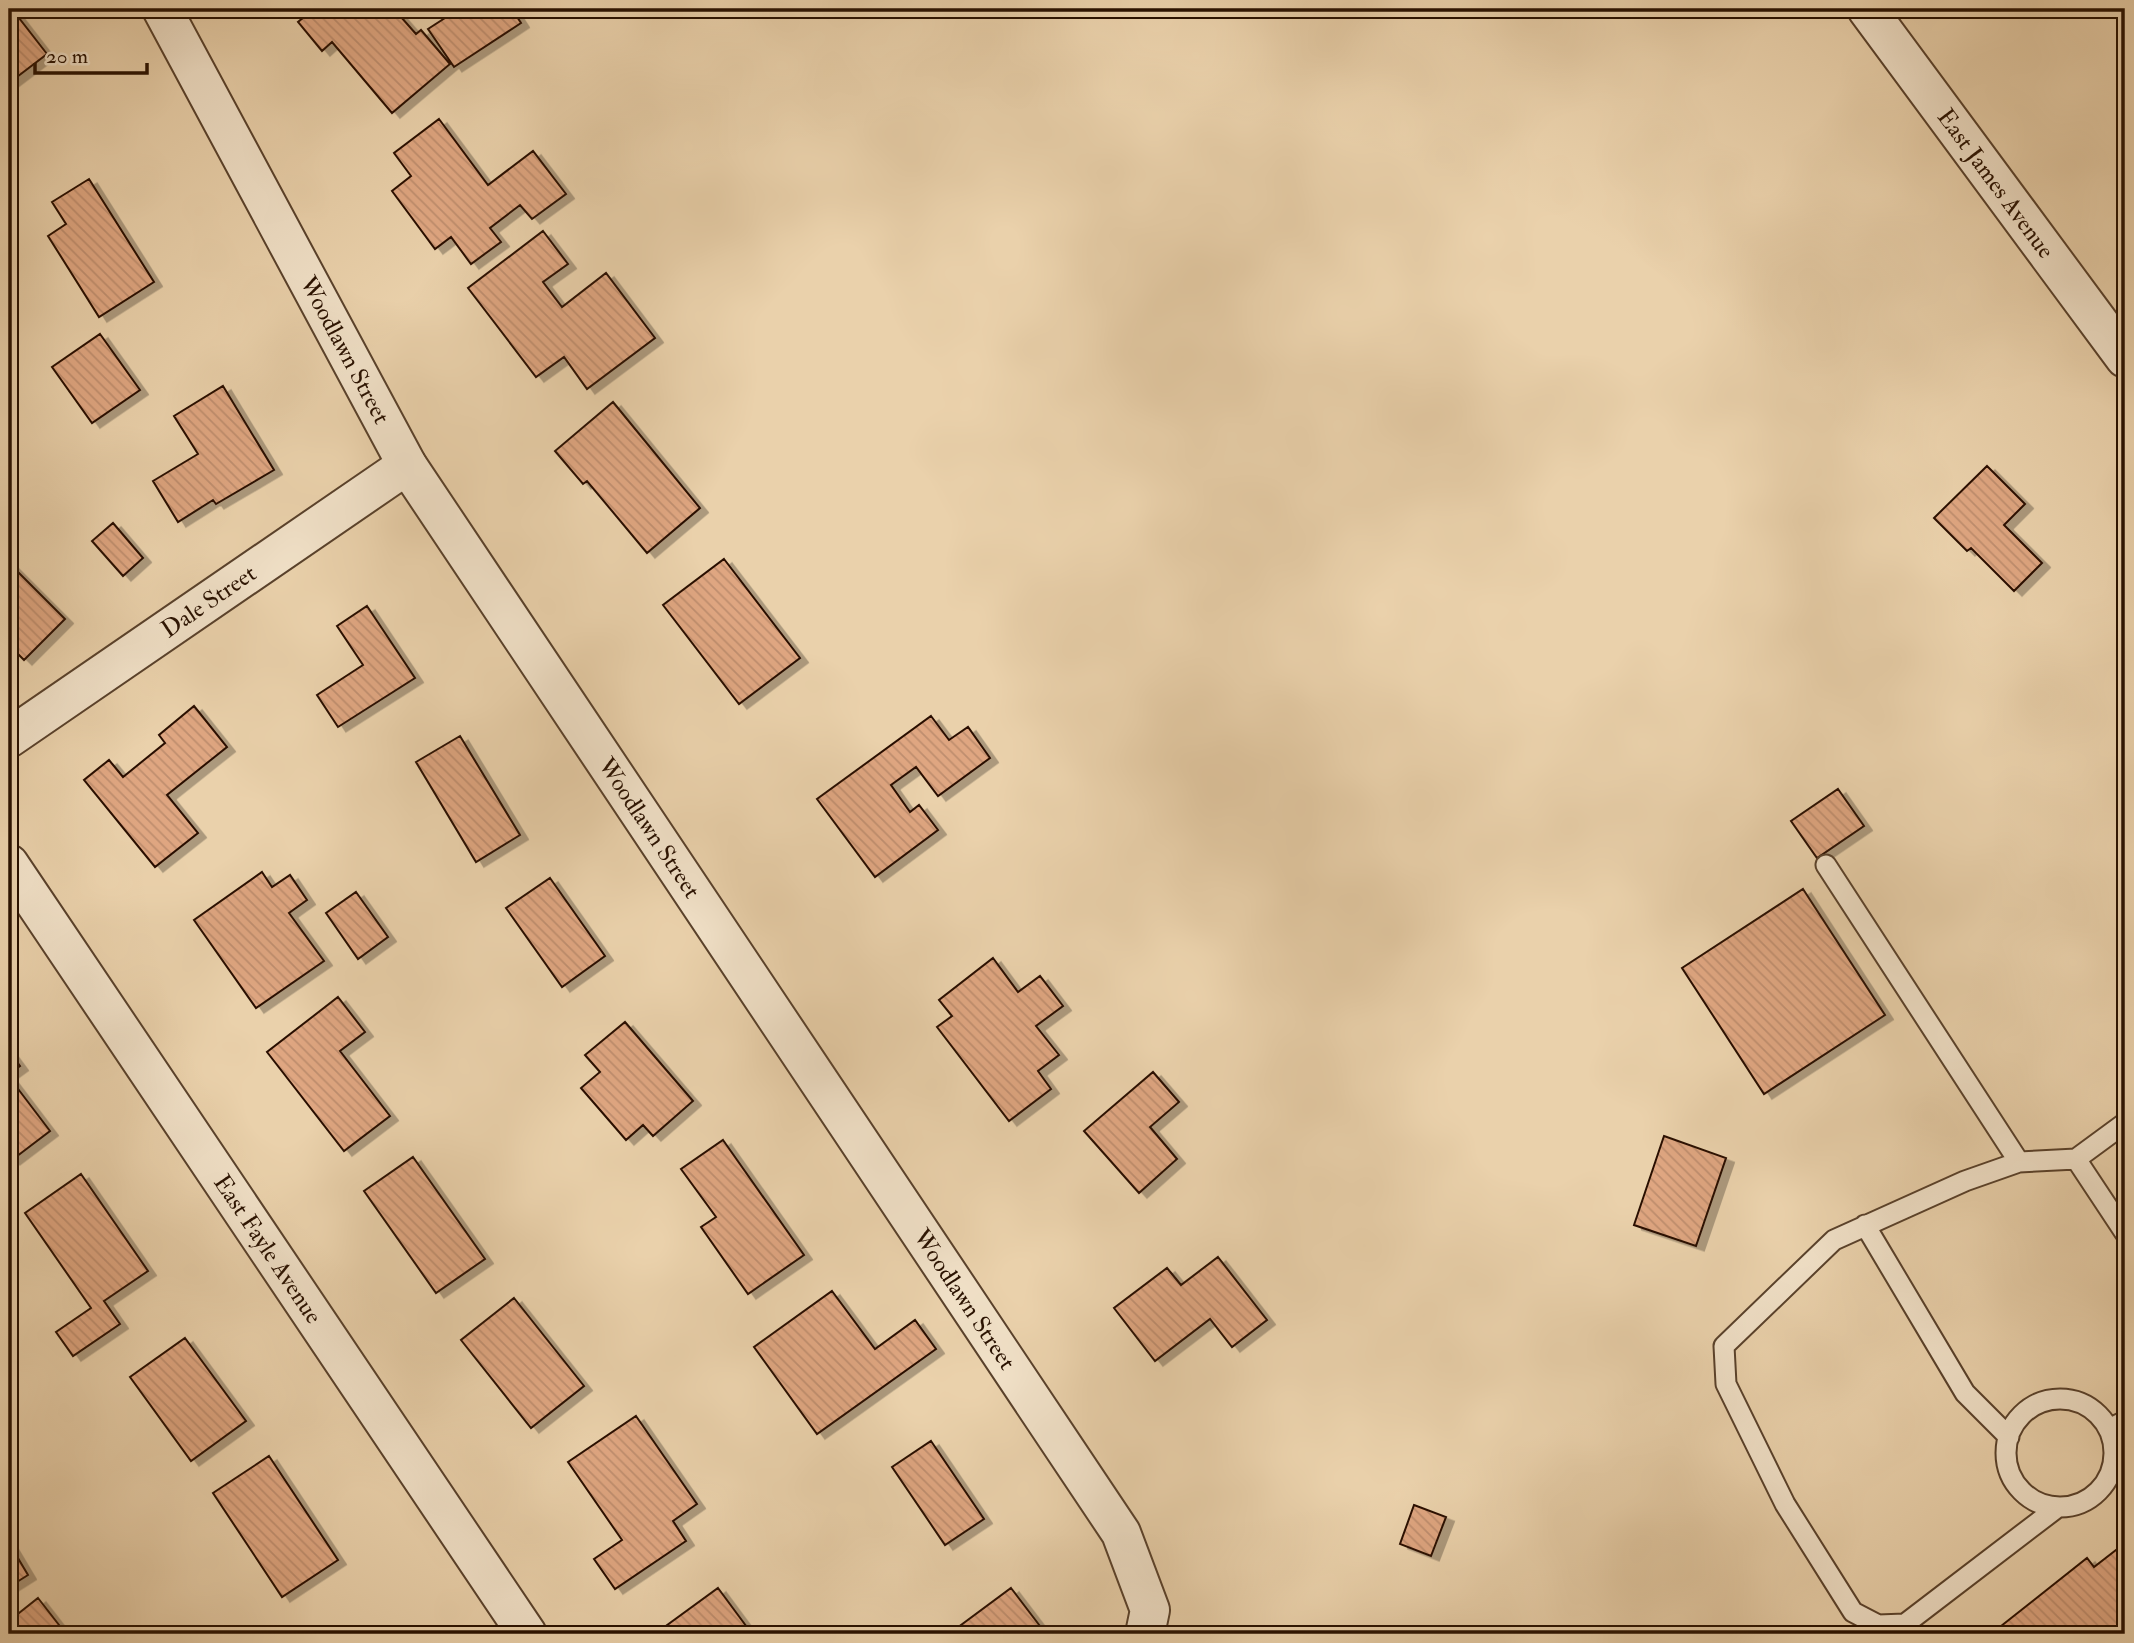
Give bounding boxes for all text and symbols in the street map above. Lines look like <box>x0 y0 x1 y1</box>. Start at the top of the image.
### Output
scale bar <box>35 32 147 76</box>
text: 20 m <box>46 43 88 70</box>
street label: East James Avenue <box>1930 103 2061 265</box>
street label: Woodlawn Street <box>292 270 397 430</box>
street label: Dale Street <box>155 558 263 645</box>
street label: Woodlawn Street <box>590 751 707 905</box>
street label: East Fayle Avenue <box>206 1169 329 1330</box>
street label: Woodlawn Street <box>905 1222 1023 1376</box>

